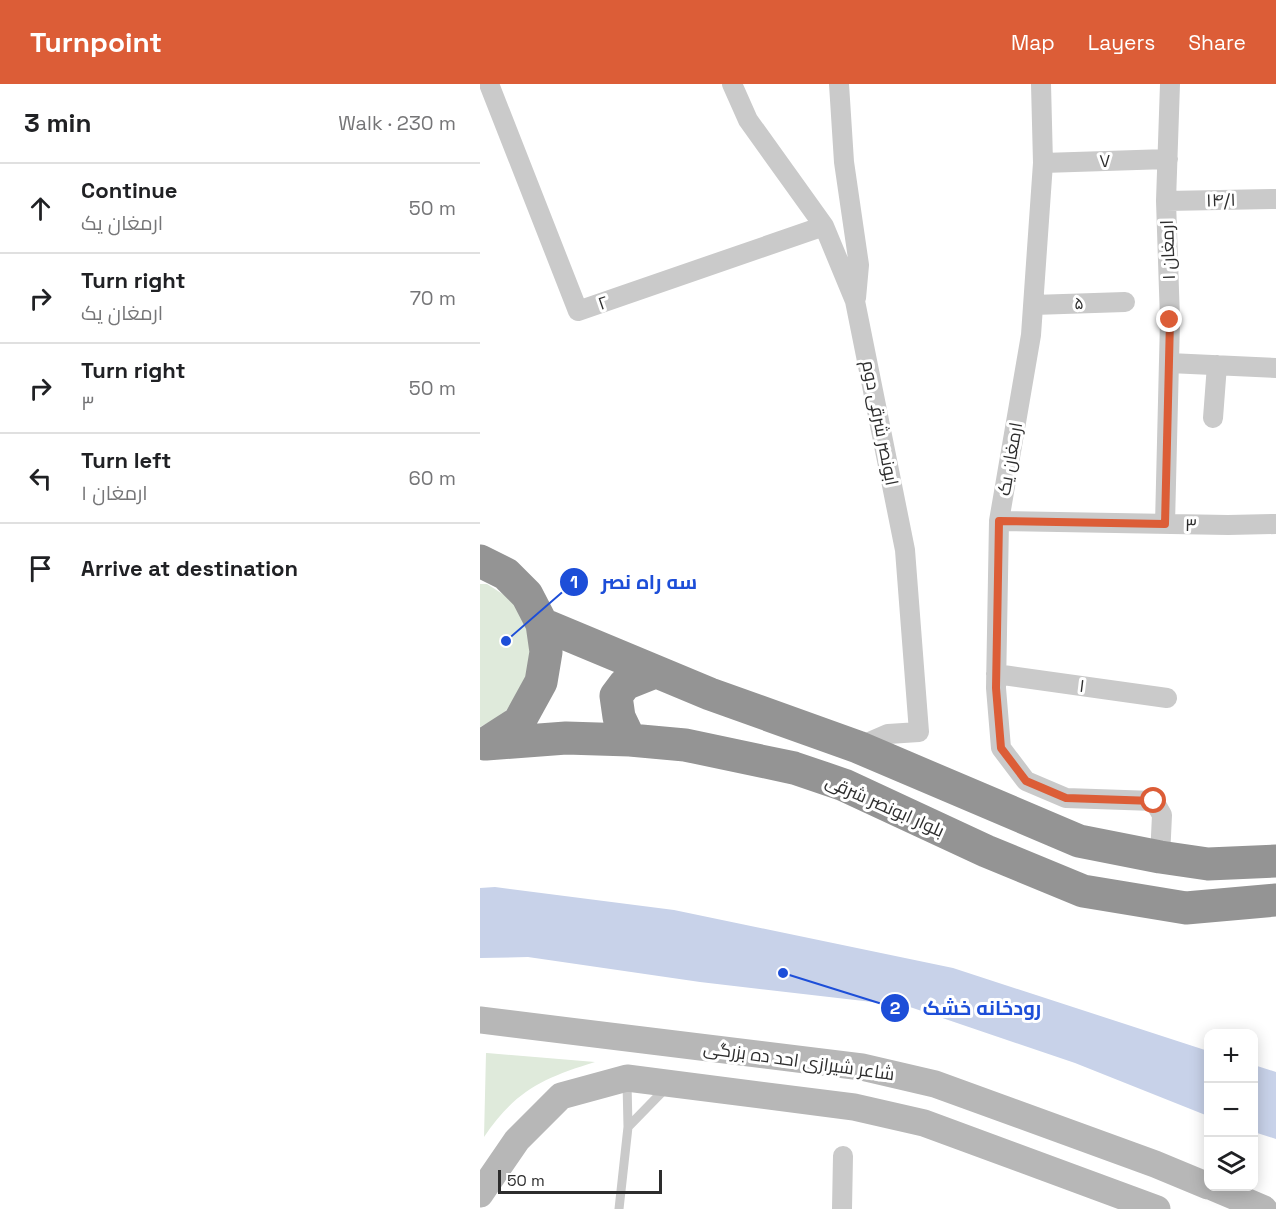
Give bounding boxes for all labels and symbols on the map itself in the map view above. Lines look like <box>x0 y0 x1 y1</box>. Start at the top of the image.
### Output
street label: ۷ <box>1099 149 1111 172</box>
street label: ۱۴/۱ <box>1206 187 1236 212</box>
street label: ارمغان ۱ <box>1155 220 1180 280</box>
street label: ۲ <box>595 290 611 315</box>
street label: ۵ <box>1074 291 1084 314</box>
route end <box>1156 306 1182 332</box>
street label: ابونصر شرقی دوم <box>856 358 904 488</box>
street label: ارمغان یک <box>992 420 1027 497</box>
street label: ۳ <box>1185 513 1197 536</box>
callout: سه راه نصر <box>559 563 709 601</box>
text: سه راه نصر <box>600 569 697 595</box>
text: 1 <box>570 570 578 593</box>
street label: ۱ <box>1078 674 1086 697</box>
street label: بلوار ابونصر شرقی <box>822 769 948 842</box>
route start <box>1140 787 1166 813</box>
callout: رودخانه خشک <box>880 989 1053 1027</box>
text: رودخانه خشک <box>923 995 1041 1021</box>
text: 2 <box>890 996 901 1019</box>
street label: شاعر شیرازی احد ده بزرگی <box>702 1036 896 1085</box>
scale bar <box>498 1167 662 1194</box>

